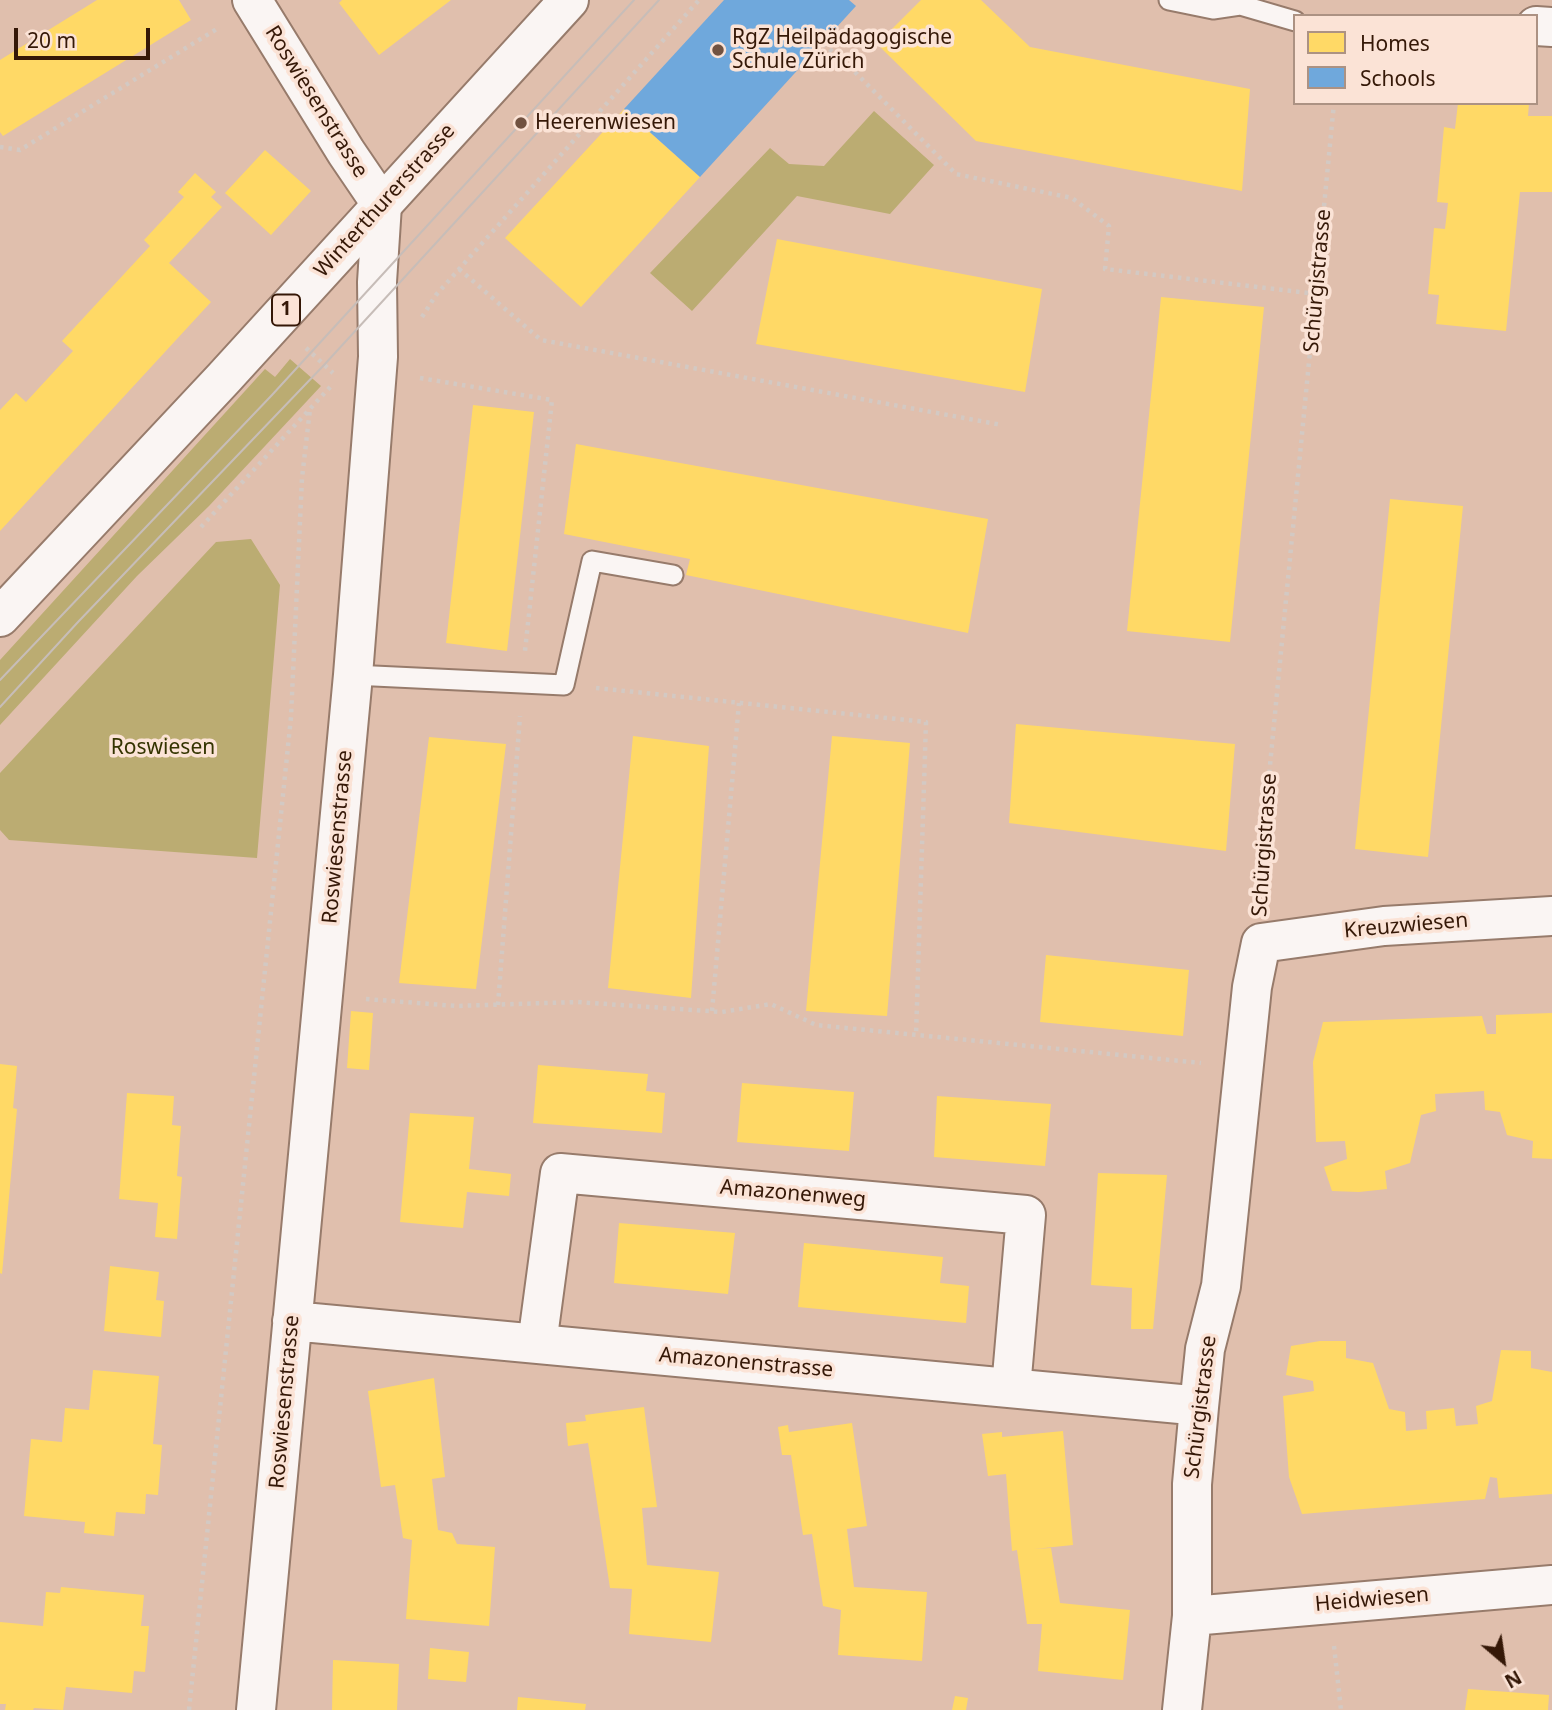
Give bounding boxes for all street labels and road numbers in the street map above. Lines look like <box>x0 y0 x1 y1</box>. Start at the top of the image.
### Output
street label: Roswiesenstrasse <box>259 21 373 183</box>
street label: Winterthurerstrasse <box>309 119 461 283</box>
street label: Schürgistrasse <box>1299 208 1337 354</box>
road number: 1 <box>272 294 300 326</box>
street label: Roswiesenstrasse <box>318 749 358 925</box>
street label: Schürgistrasse <box>1247 772 1283 918</box>
street label: Kreuzwiesen <box>1343 908 1469 944</box>
street label: Amazonenweg <box>719 1175 867 1213</box>
street label: Roswiesenstrasse <box>265 1314 305 1490</box>
street label: Schürgistrasse <box>1180 1334 1222 1480</box>
street label: Amazonenstrasse <box>658 1343 834 1383</box>
street label: Heidwiesen <box>1314 1582 1430 1618</box>

